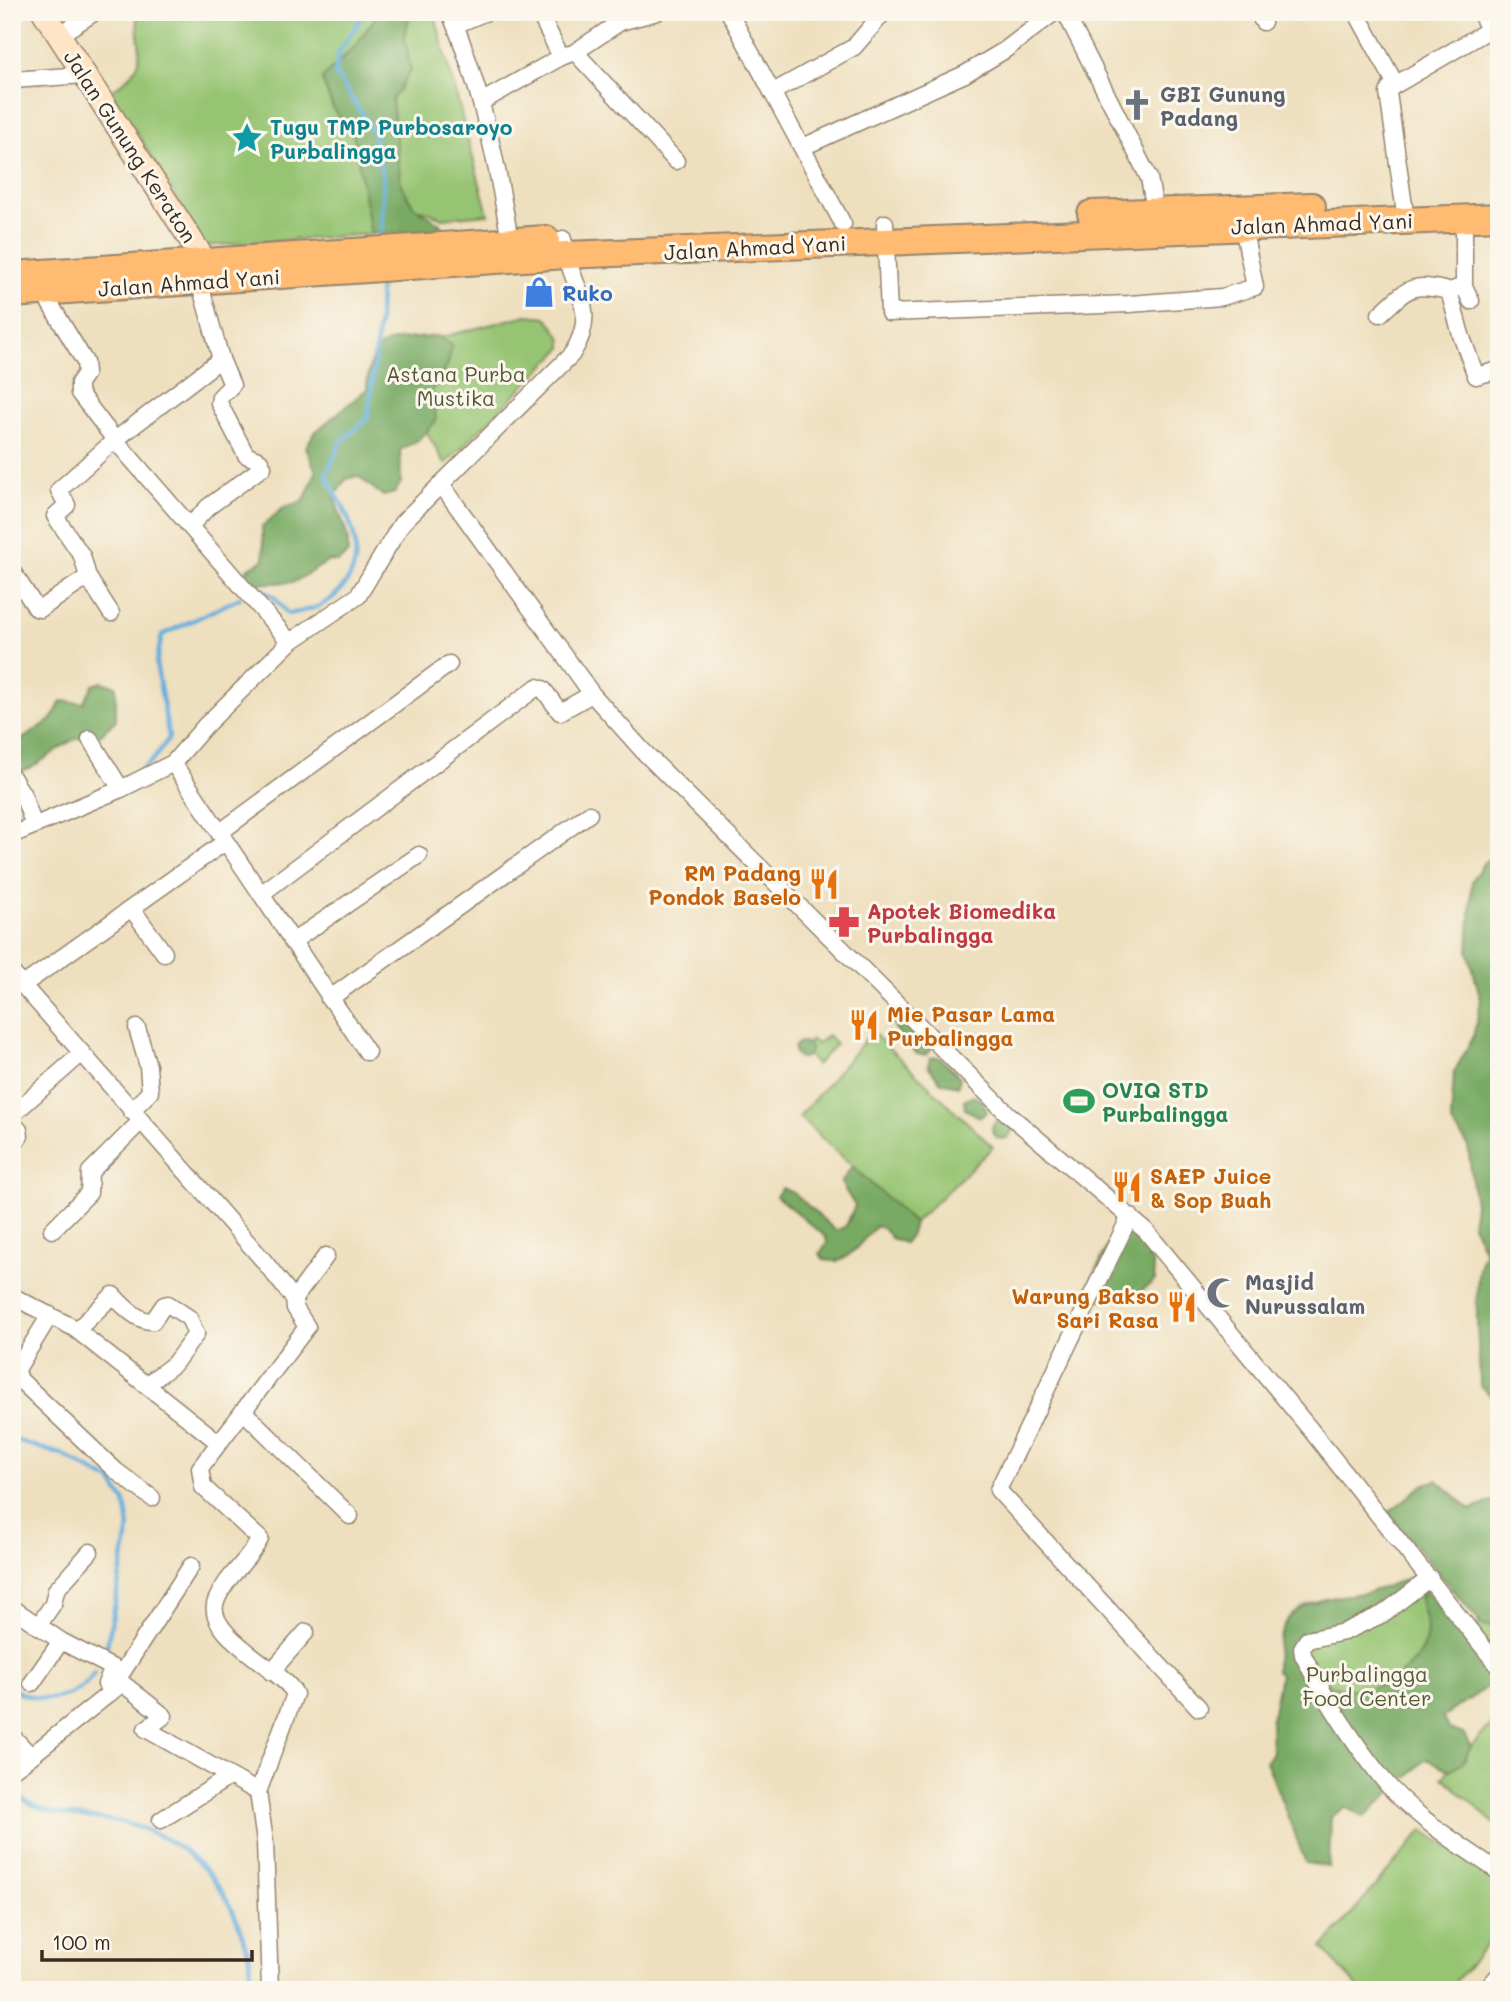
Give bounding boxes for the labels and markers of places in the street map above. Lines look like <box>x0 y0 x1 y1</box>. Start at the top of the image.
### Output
place label: GBI Gunung Padang <box>1160 80 1285 131</box>
church icon: GBI Gunung Padang <box>1120 88 1154 122</box>
place label: Tugu TMP Purbosaroyo Purbalingga <box>270 113 513 164</box>
place icon: Tugu TMP Purbosaroyo Purbalingga <box>230 121 264 155</box>
shop icon: Ruko <box>522 275 556 309</box>
place label: Ruko <box>562 279 613 306</box>
place label: RM Padang Pondok Baselo <box>648 859 801 910</box>
restaurant icon: RM Padang Pondok Baselo <box>807 867 841 901</box>
place label: Apotek Biomedika Purbalingga <box>867 897 1056 948</box>
pharmacy icon: Apotek Biomedika Purbalingga <box>827 905 861 939</box>
place label: Mie Pasar Lama Purbalingga <box>887 1000 1055 1051</box>
restaurant icon: Mie Pasar Lama Purbalingga <box>847 1008 881 1042</box>
place label: OVIQ STD Purbalingga <box>1102 1076 1228 1127</box>
sports icon: OVIQ STD Purbalingga <box>1062 1084 1096 1118</box>
place label: SAEP Juice & Sop Buah <box>1150 1162 1271 1213</box>
restaurant icon: SAEP Juice & Sop Buah <box>1110 1170 1144 1204</box>
place label: Masjid Nurussalam <box>1245 1268 1365 1319</box>
mosque icon: Masjid Nurussalam <box>1205 1276 1239 1310</box>
place label: Warung Bakso Sari Rasa <box>1011 1282 1159 1333</box>
restaurant icon: Warung Bakso Sari Rasa <box>1165 1290 1199 1324</box>

